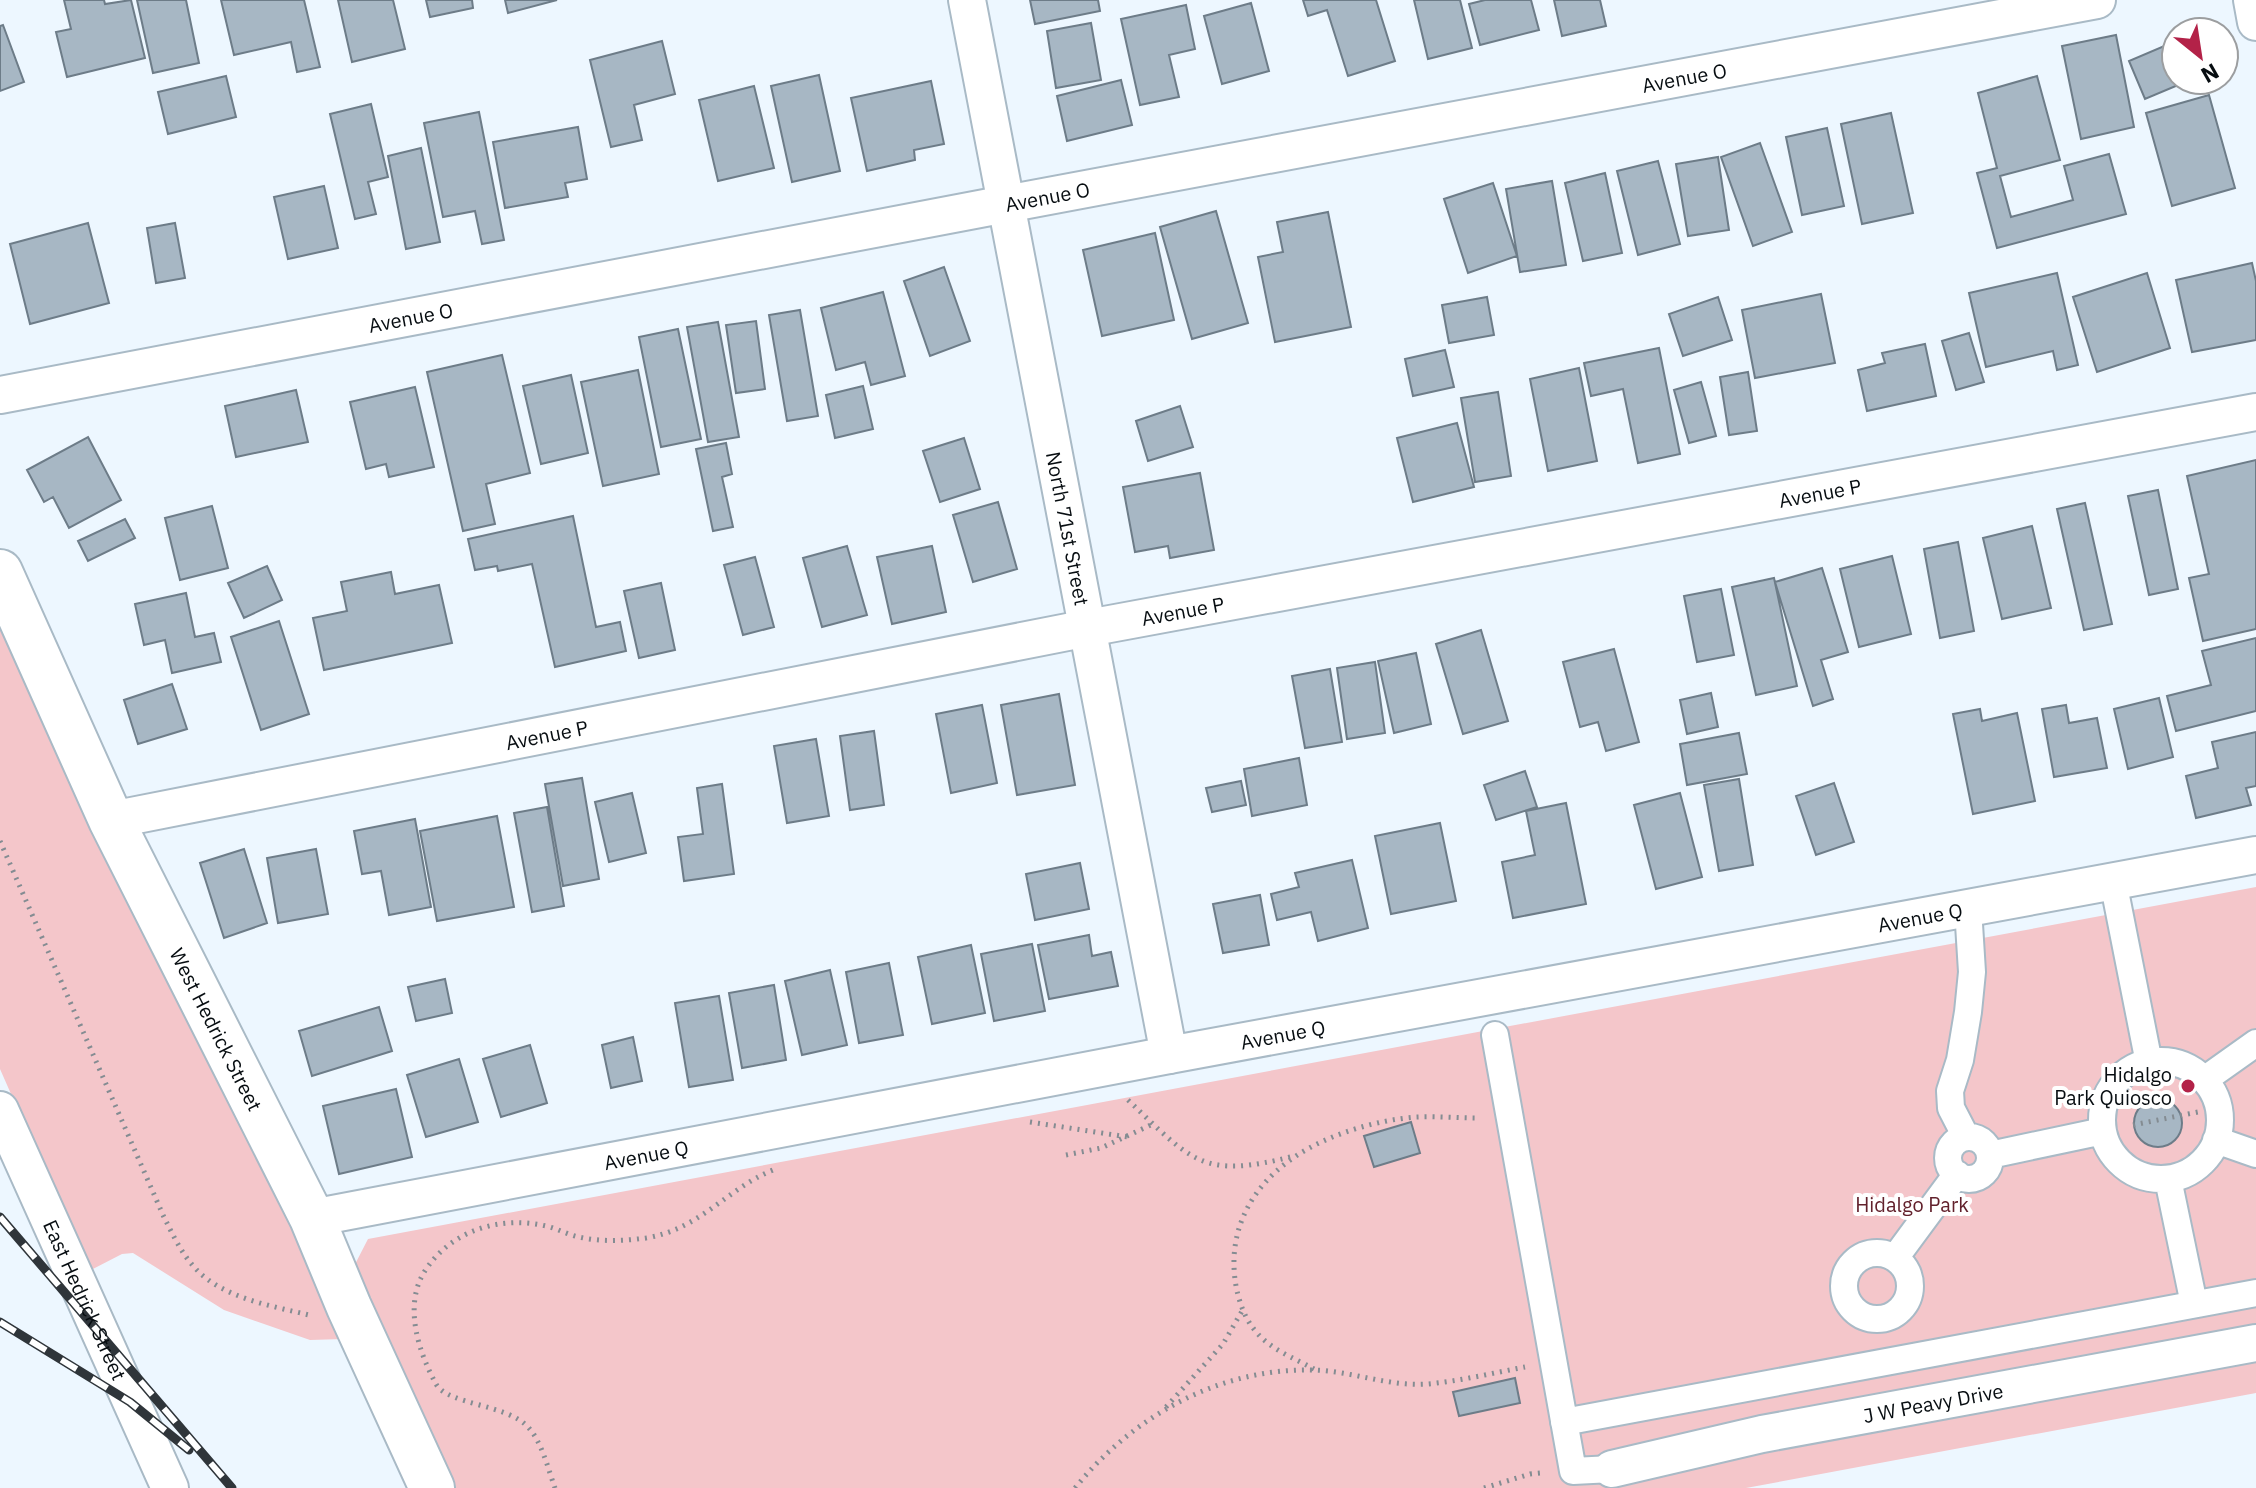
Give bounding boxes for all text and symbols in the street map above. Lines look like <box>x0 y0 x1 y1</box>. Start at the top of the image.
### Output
north arrow <box>2160 16 2240 96</box>
street label: Avenue O <box>1640 56 1729 98</box>
text: N <box>2196 57 2224 90</box>
street label: Avenue O <box>1003 175 1092 217</box>
street label: Avenue O <box>366 296 455 338</box>
street label: North 71st Street <box>1040 449 1096 608</box>
street label: Avenue P <box>1776 472 1864 514</box>
street label: Avenue P <box>1139 590 1226 631</box>
street label: Avenue P <box>503 713 590 756</box>
street label: Avenue Q <box>1875 896 1965 938</box>
street label: West Hedrick Street <box>164 943 269 1115</box>
street label: Avenue Q <box>1238 1013 1327 1055</box>
place label: Hidalgo Park Quiosco <box>2054 1061 2172 1111</box>
marker: Hidalgo Park Quiosco <box>2179 1077 2197 1095</box>
street label: Avenue Q <box>601 1133 691 1176</box>
park label: Hidalgo Park <box>1855 1191 1969 1218</box>
street label: East Hedrick Street <box>38 1215 133 1384</box>
street label: J W Peavy Drive <box>1861 1376 2005 1429</box>

